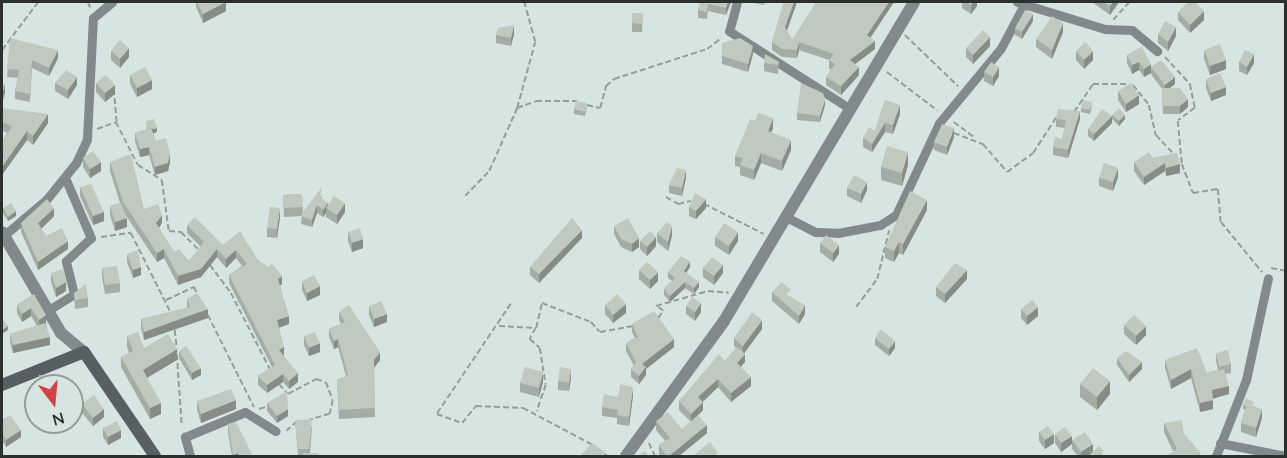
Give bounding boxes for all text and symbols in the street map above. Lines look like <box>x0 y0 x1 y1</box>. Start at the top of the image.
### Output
north arrow <box>24 374 84 434</box>
text: N <box>50 408 67 431</box>

